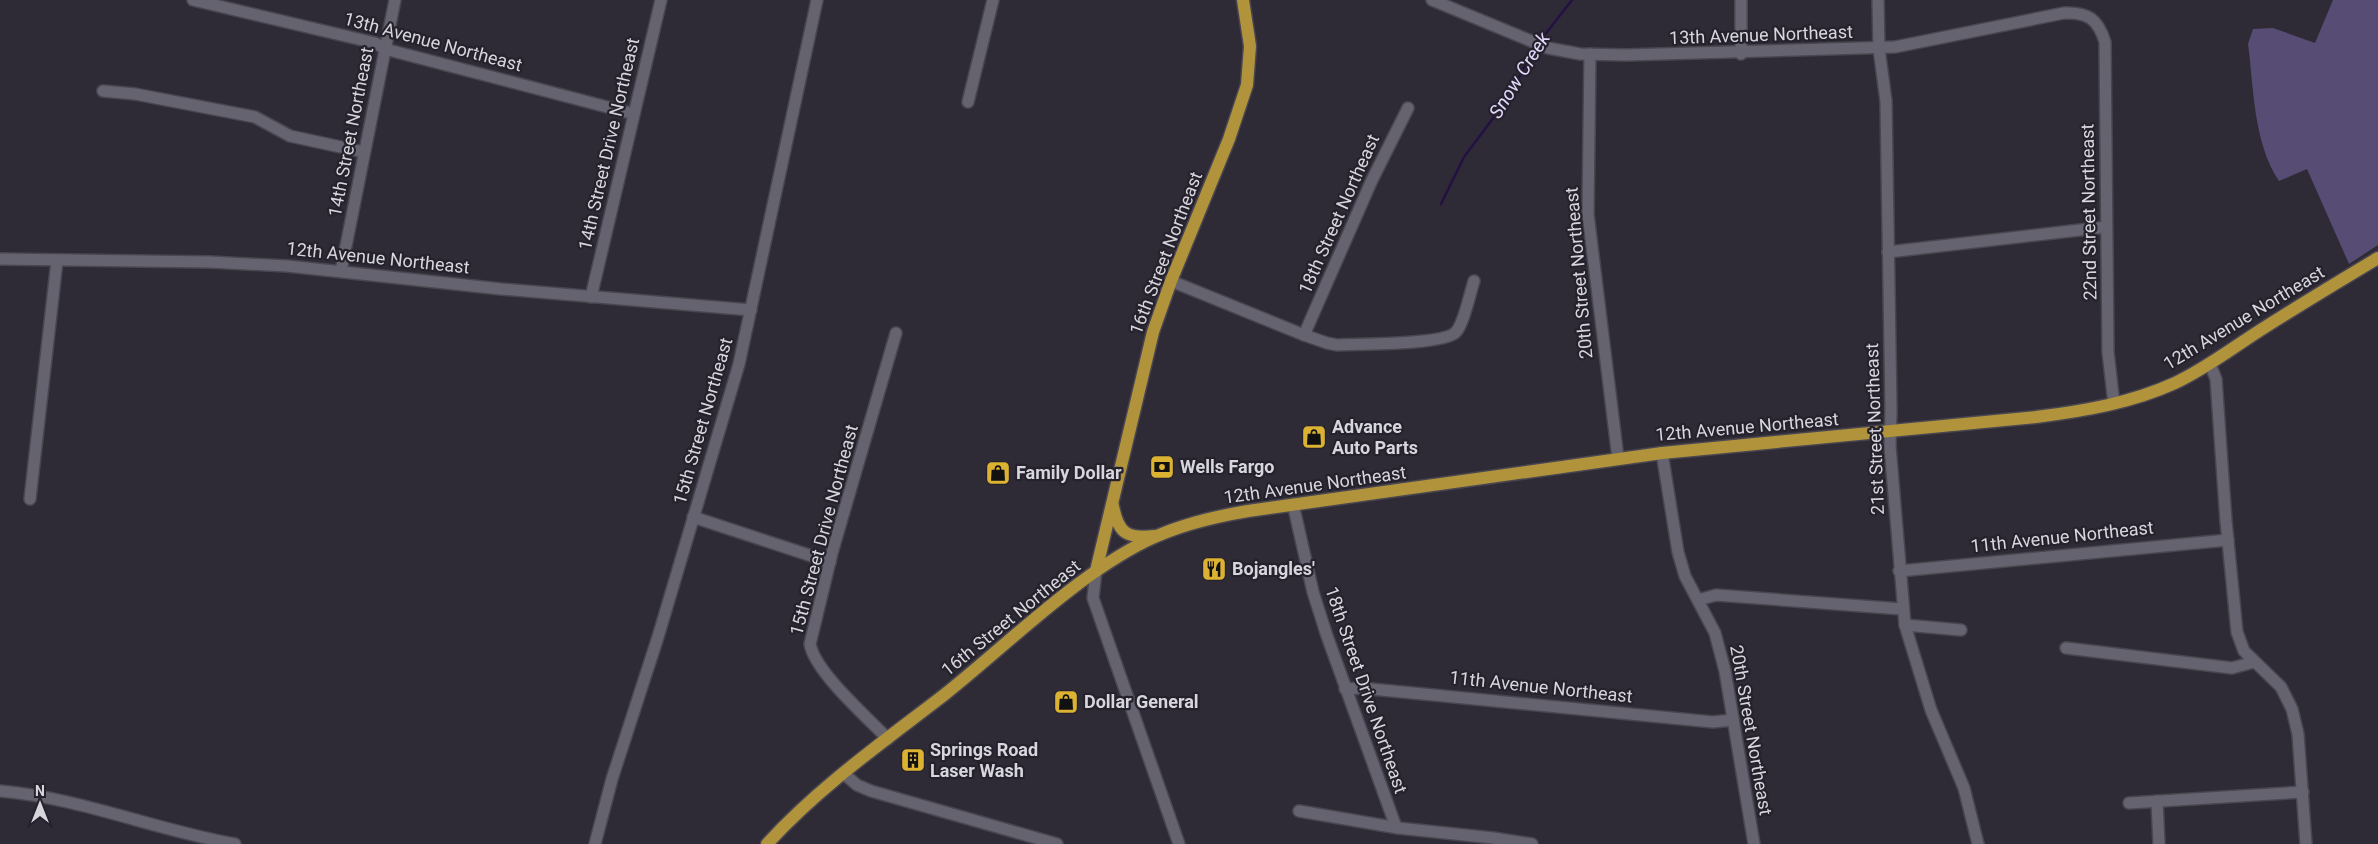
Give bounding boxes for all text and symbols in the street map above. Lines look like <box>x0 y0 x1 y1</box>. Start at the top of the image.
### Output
street label: 13th Avenue Northeast <box>342 8 525 75</box>
street label: 13th Avenue Northeast <box>1669 21 1853 48</box>
water label: Snow Creek <box>1484 27 1555 123</box>
street label: 14th Street Drive Northeast <box>574 36 643 252</box>
street label: 14th Street Northeast <box>324 45 377 219</box>
street label: 22nd Street Northeast <box>2076 123 2101 301</box>
street label: 18th Street Northeast <box>1294 131 1383 297</box>
street label: 16th Street Northeast <box>1125 168 1206 337</box>
street label: 20th Street Northeast <box>1561 186 1596 360</box>
street label: 12th Avenue Northeast <box>286 237 471 278</box>
street label: 12th Avenue Northeast <box>2160 261 2328 374</box>
street label: 15th Street Northeast <box>669 335 736 507</box>
street label: 21st Street Northeast <box>1861 343 1888 515</box>
street label: 12th Avenue Northeast <box>1654 408 1840 445</box>
place label: Advance Auto Parts <box>1332 416 1418 458</box>
street label: 15th Street Drive Northeast <box>785 422 862 638</box>
shop icon: Advance Auto Parts <box>1301 424 1327 450</box>
bank icon: Wells Fargo <box>1149 454 1175 480</box>
place label: Wells Fargo <box>1180 456 1275 477</box>
shop icon: Family Dollar <box>985 460 1011 486</box>
street label: 12th Avenue Northeast <box>1222 461 1407 508</box>
place label: Family Dollar <box>1016 462 1122 483</box>
street label: 11th Avenue Northeast <box>1969 516 2155 557</box>
street label: 16th Street Northeast <box>937 555 1084 680</box>
restaurant icon: Bojangles' <box>1201 556 1227 582</box>
place label: Bojangles' <box>1232 558 1315 579</box>
street label: 18th Street Drive Northeast <box>1321 584 1412 796</box>
street label: 20th Street Northeast <box>1726 643 1777 817</box>
street label: 11th Avenue Northeast <box>1449 666 1634 707</box>
shop icon: Dollar General <box>1053 689 1079 715</box>
place label: Dollar General <box>1084 691 1199 712</box>
place label: Springs Road Laser Wash <box>930 739 1038 781</box>
building icon: Springs Road Laser Wash <box>900 747 926 773</box>
north arrow <box>15 779 65 829</box>
text: N <box>35 783 45 799</box>

